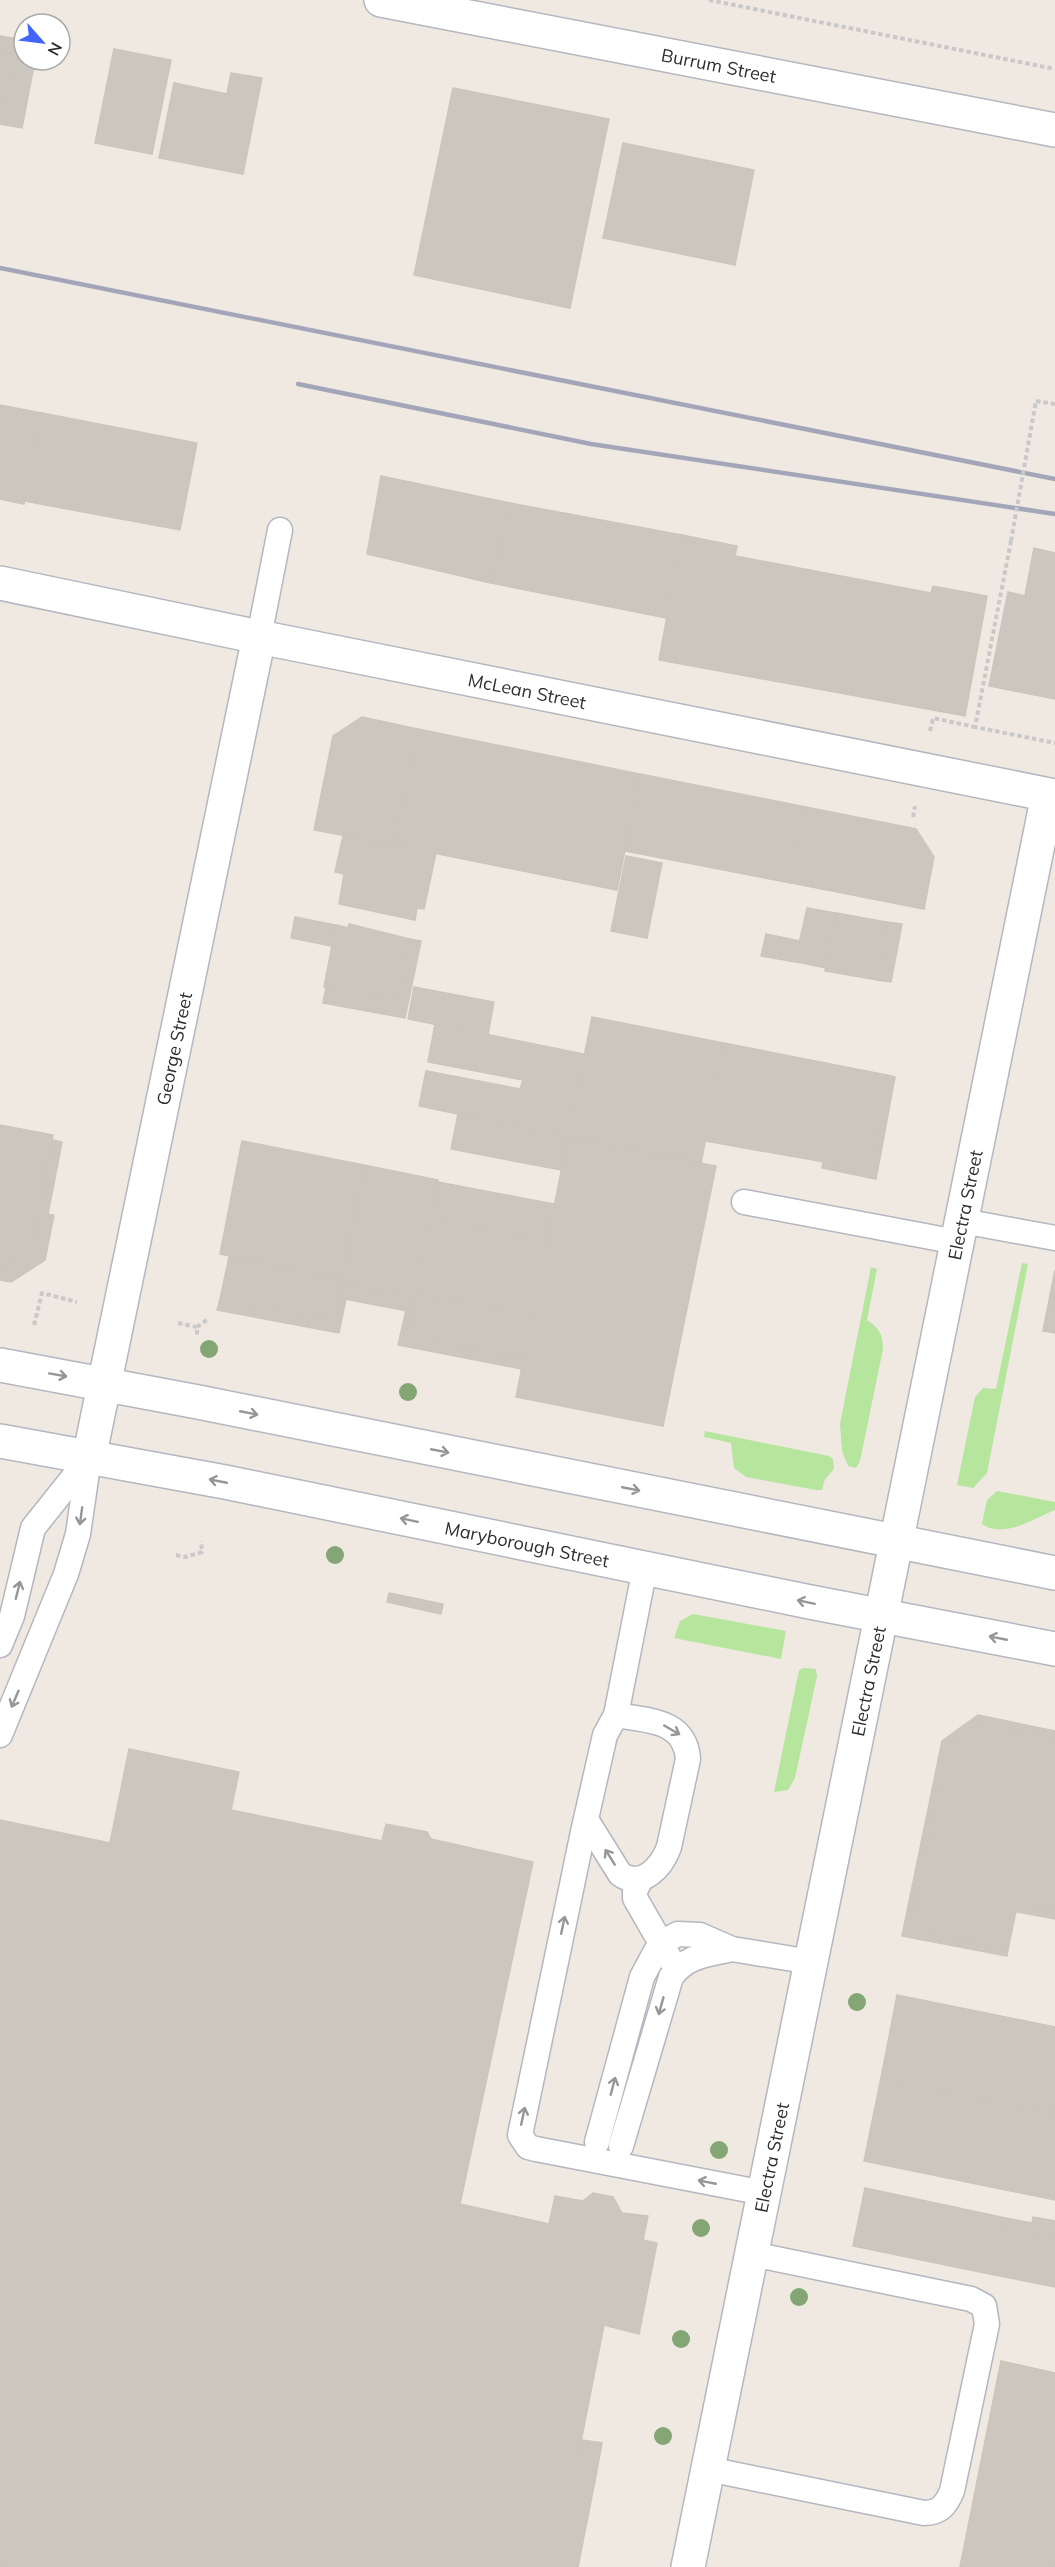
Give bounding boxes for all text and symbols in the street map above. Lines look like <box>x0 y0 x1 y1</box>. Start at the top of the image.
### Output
north arrow <box>12 12 72 72</box>
text: N <box>44 39 67 59</box>
street label: Burrum Street <box>659 43 778 87</box>
street label: McLean Street <box>466 668 588 714</box>
street label: George Street <box>151 990 197 1107</box>
street label: Electra Street <box>942 1148 987 1262</box>
one-way arrow <box>47 1370 67 1381</box>
one-way arrow <box>239 1408 258 1419</box>
one-way arrow <box>430 1446 450 1457</box>
one-way arrow <box>209 1475 229 1486</box>
one-way arrow <box>621 1484 641 1495</box>
one-way arrow <box>75 1505 86 1525</box>
one-way arrow <box>400 1514 420 1525</box>
street label: Maryborough Street <box>443 1516 611 1572</box>
one-way arrow <box>13 1581 25 1600</box>
one-way arrow <box>797 1596 816 1607</box>
street label: Electra Street <box>846 1624 890 1738</box>
one-way arrow <box>988 1632 1008 1643</box>
one-way arrow <box>9 1689 20 1707</box>
one-way arrow <box>663 1724 680 1736</box>
one-way arrow <box>603 1849 615 1866</box>
one-way arrow <box>558 1916 569 1936</box>
one-way arrow <box>655 1996 666 2015</box>
one-way arrow <box>607 2077 619 2096</box>
street label: Electra Street <box>749 2100 794 2214</box>
one-way arrow <box>518 2107 529 2126</box>
one-way arrow <box>697 2176 717 2187</box>

